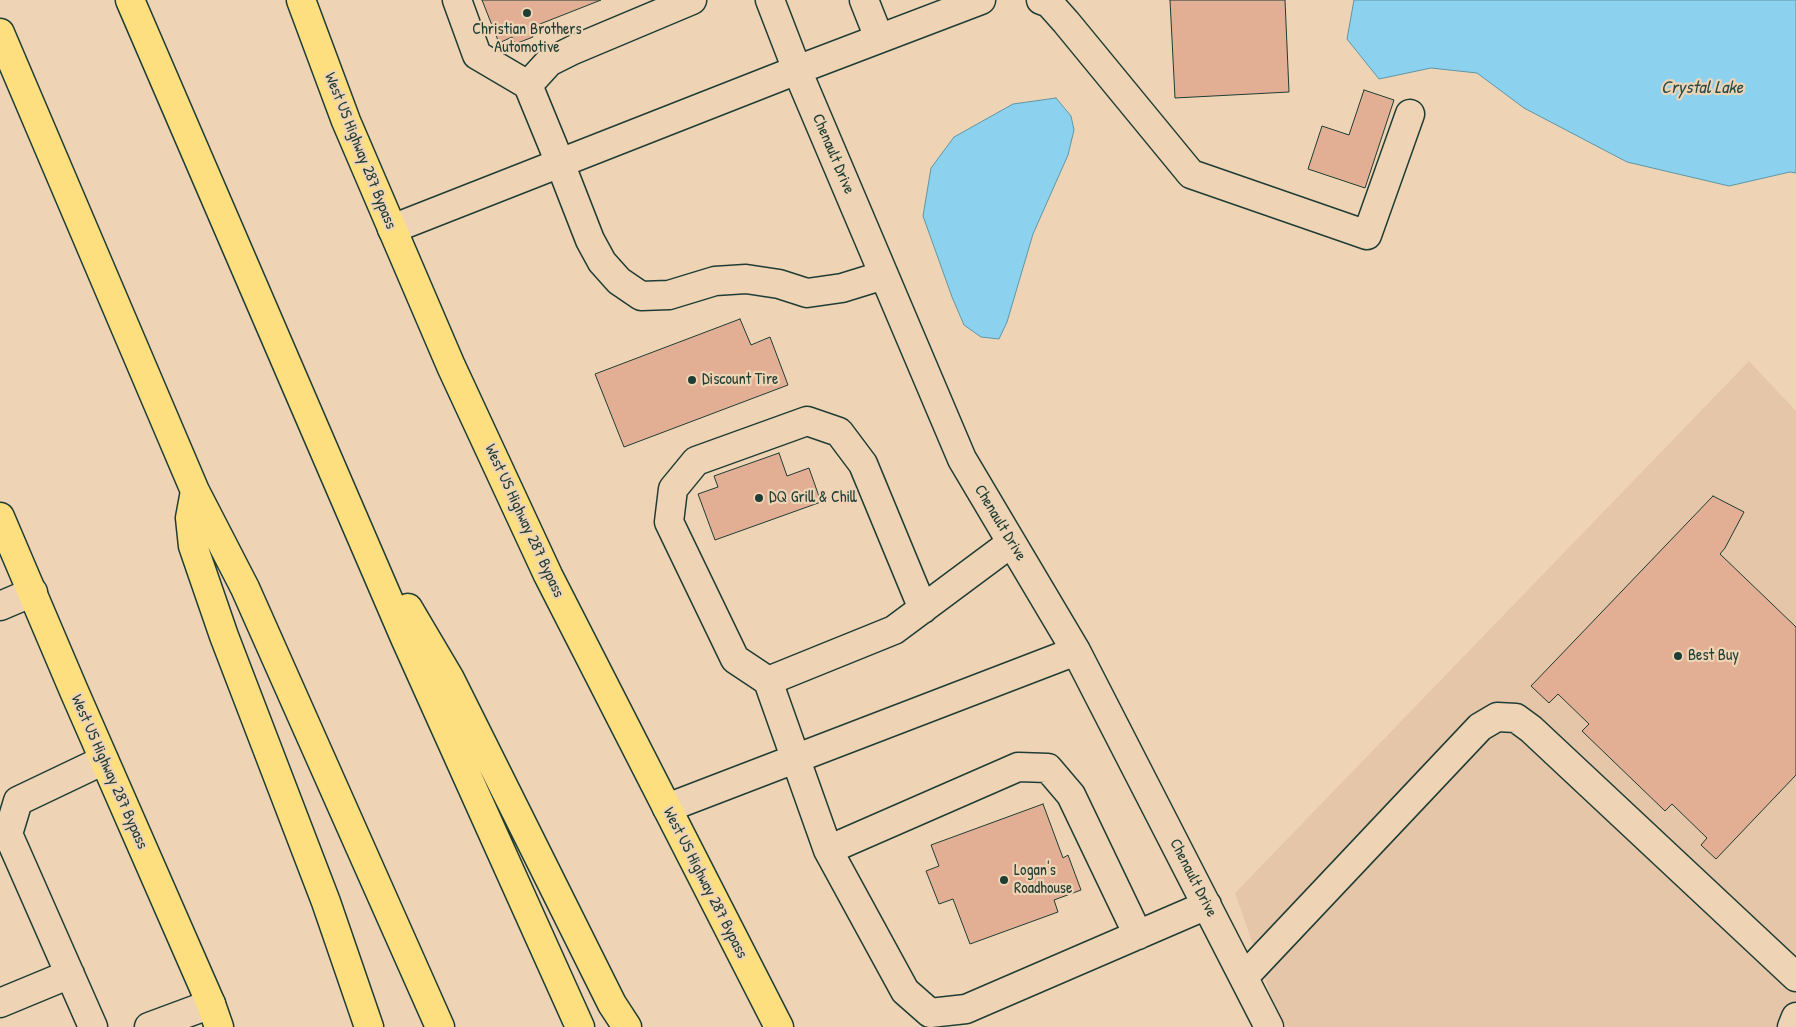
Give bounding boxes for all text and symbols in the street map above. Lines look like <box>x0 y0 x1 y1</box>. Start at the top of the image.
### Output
marker: Christian Brothers Automotive <box>521 7 533 19</box>
place label: Christian Brothers Automotive <box>472 20 582 58</box>
street label: West US Highway 287 Bypass <box>320 70 400 232</box>
water label: Crystal Lake <box>1661 77 1743 99</box>
street label: Chenault Drive <box>807 111 859 197</box>
place label: Discount Tire <box>702 370 778 390</box>
marker: Discount Tire <box>686 374 698 386</box>
street label: West US Highway 287 Bypass <box>480 441 568 601</box>
street label: Chenault Drive <box>970 481 1030 565</box>
place label: DQ Grill & Chill <box>769 488 857 508</box>
marker: DQ Grill & Chill <box>753 492 765 504</box>
place label: Best Buy <box>1688 646 1739 666</box>
marker: Best Buy <box>1672 650 1684 662</box>
street label: West US Highway 287 Bypass <box>66 692 152 852</box>
street label: West US Highway 287 Bypass <box>659 804 751 962</box>
street label: Chenault Drive <box>1165 836 1221 920</box>
place label: Logan's Roadhouse <box>1014 861 1072 899</box>
marker: Logan's Roadhouse <box>998 874 1010 886</box>

